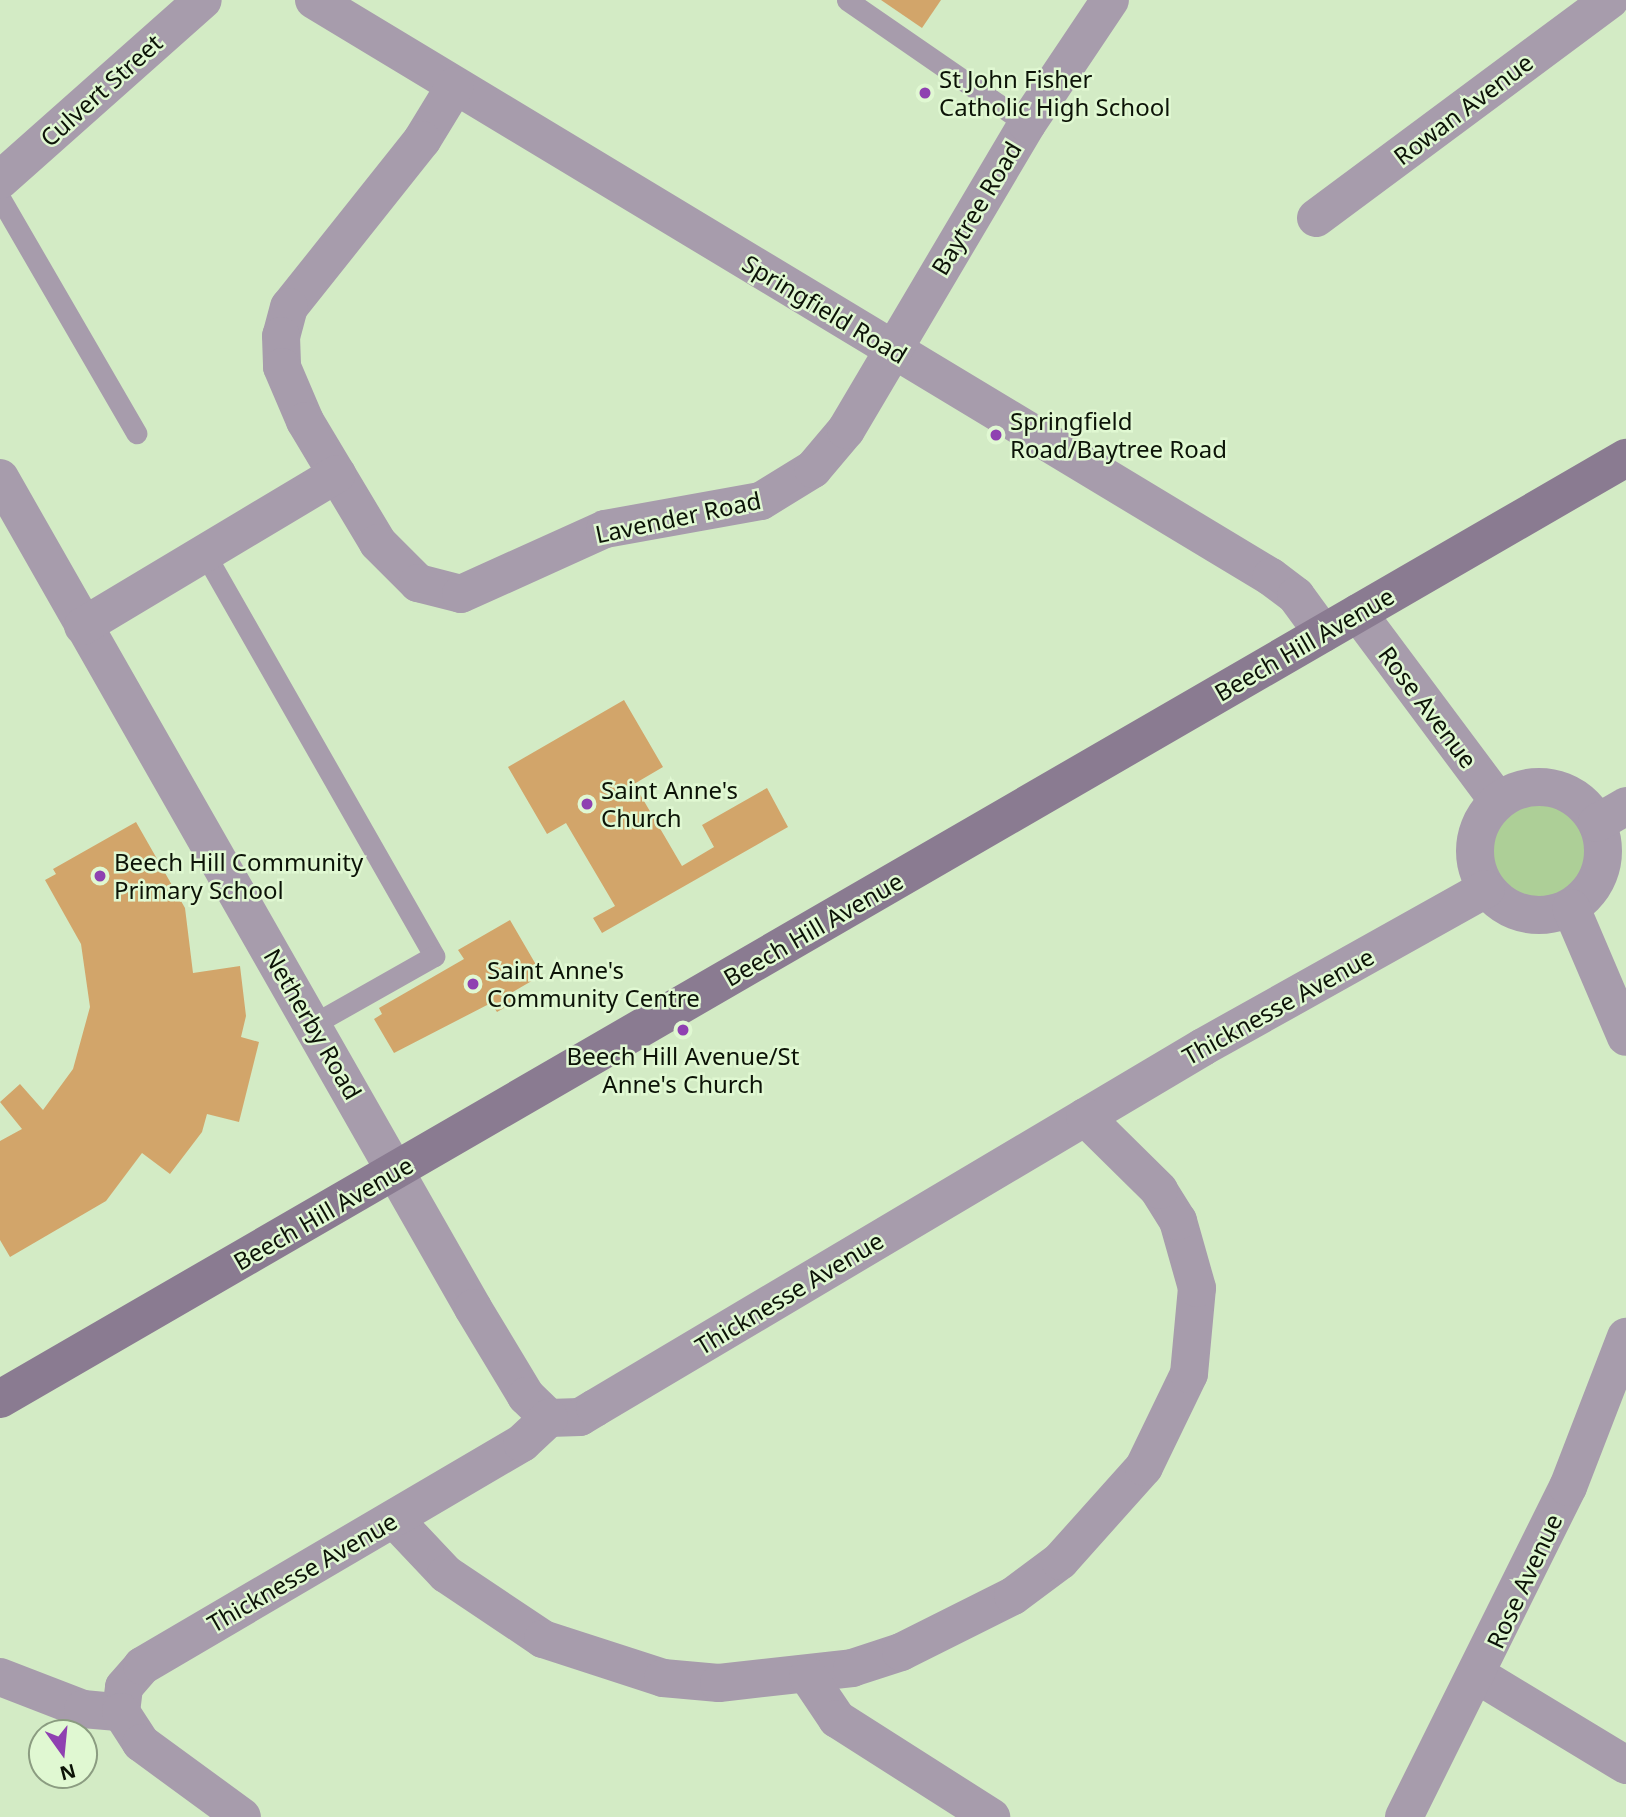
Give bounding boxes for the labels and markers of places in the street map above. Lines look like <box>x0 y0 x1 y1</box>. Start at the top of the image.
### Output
place label: St John Fisher Catholic High School <box>939 65 1170 121</box>
marker: St John Fisher Catholic High School <box>917 85 933 101</box>
place label: Springfield Road/Baytree Road <box>1010 407 1227 463</box>
marker: Springfield Road/Baytree Road <box>988 427 1004 443</box>
place label: Saint Anne's Church <box>601 776 738 832</box>
marker: Saint Anne's Church <box>579 796 595 812</box>
place label: Beech Hill Community Primary School <box>114 848 363 904</box>
marker: Beech Hill Community Primary School <box>92 868 108 884</box>
place label: Saint Anne's Community Centre <box>487 956 700 1012</box>
marker: Saint Anne's Community Centre <box>465 976 481 992</box>
marker: Beech Hill Avenue/St Anne's Church <box>675 1022 691 1038</box>
place label: Beech Hill Avenue/St Anne's Church <box>567 1042 799 1098</box>

